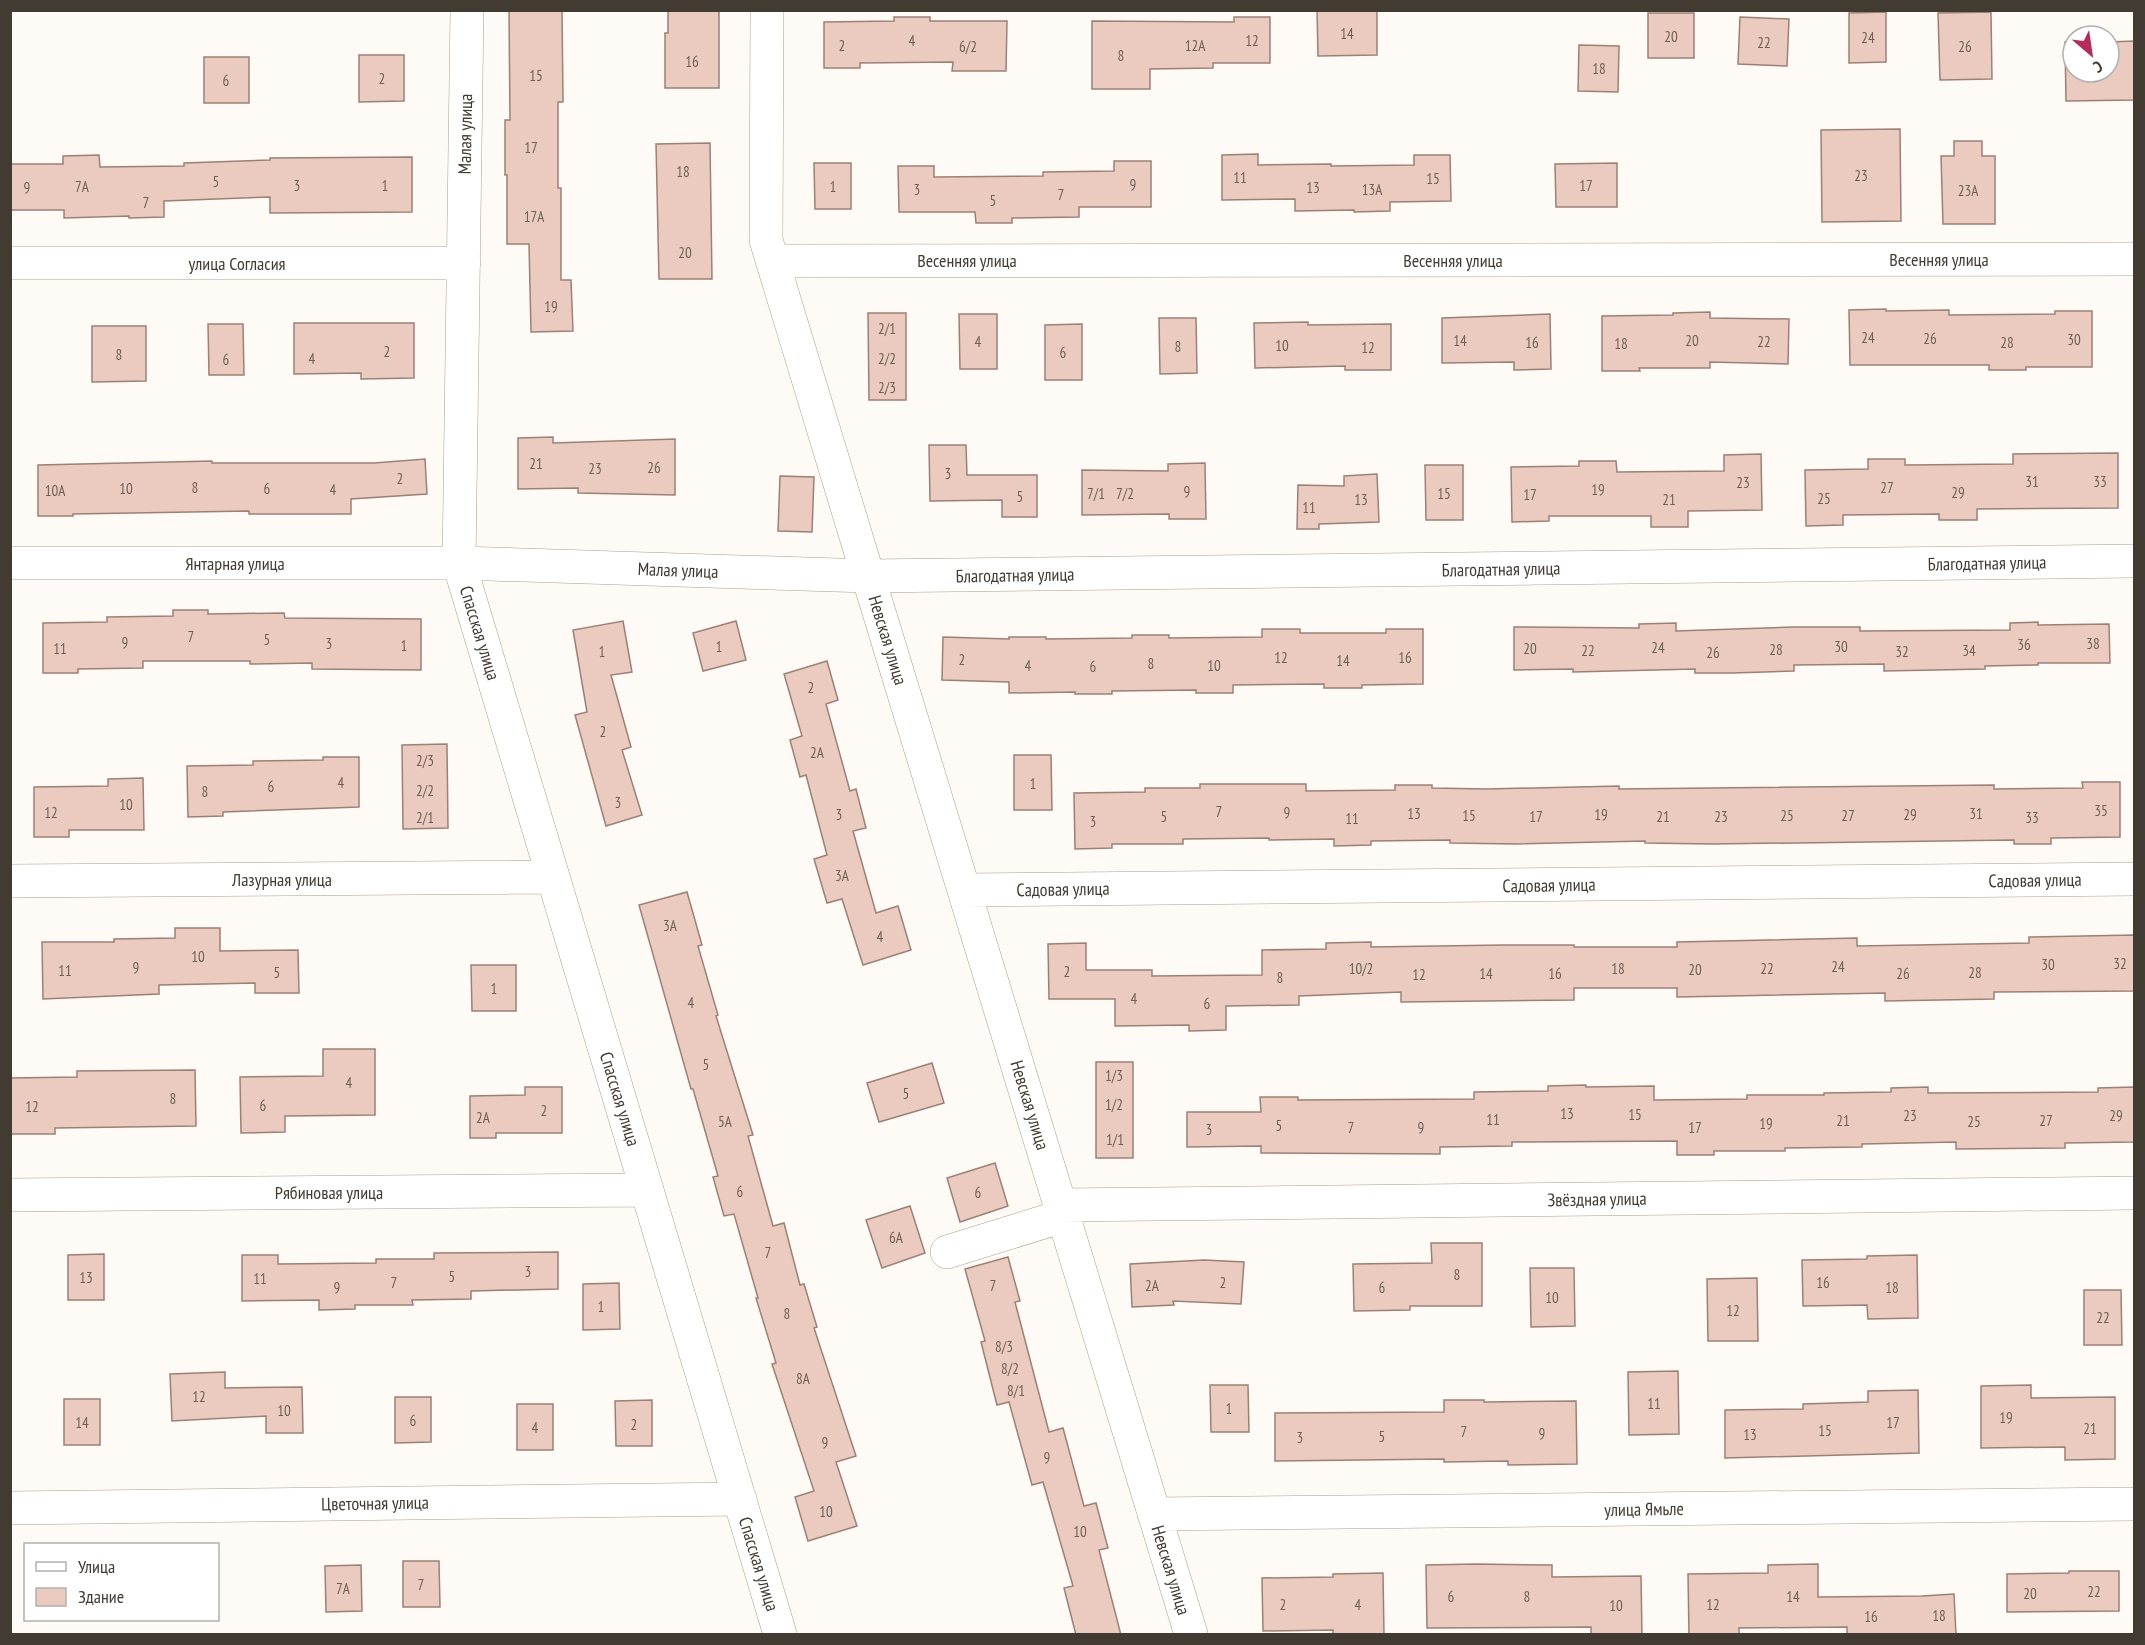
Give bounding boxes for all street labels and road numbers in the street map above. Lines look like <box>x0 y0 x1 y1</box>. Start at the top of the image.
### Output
street label: Малая улица <box>453 93 477 175</box>
street label: Весенняя улица <box>1889 248 1989 271</box>
street label: Весенняя улица <box>917 249 1017 272</box>
street label: Весенняя улица <box>1403 249 1503 272</box>
street label: улица Согласия <box>188 252 286 275</box>
street label: Благодатная улица <box>1927 550 2047 576</box>
street label: Янтарная улица <box>185 552 285 575</box>
street label: Благодатная улица <box>1441 556 1561 582</box>
street label: Малая улица <box>637 557 719 583</box>
street label: Благодатная улица <box>955 562 1075 588</box>
street label: Спасская улица <box>455 583 505 683</box>
street label: Невская улица <box>863 592 913 688</box>
street label: Лазурная улица <box>231 868 332 891</box>
street label: Садовая улица <box>1988 868 2082 892</box>
street label: Садовая улица <box>1502 873 1596 897</box>
street label: Садовая улица <box>1016 877 1110 901</box>
street label: Спасская улица <box>595 1049 645 1149</box>
street label: Невская улица <box>1005 1057 1055 1153</box>
street label: Рябиновая улица <box>275 1181 383 1204</box>
street label: Звёздная улица <box>1547 1187 1647 1211</box>
street label: Цветочная улица <box>321 1491 429 1515</box>
street label: улица Ямьле <box>1604 1497 1684 1521</box>
street label: Спасская улица <box>734 1514 784 1614</box>
street label: Невская улица <box>1146 1522 1196 1618</box>

